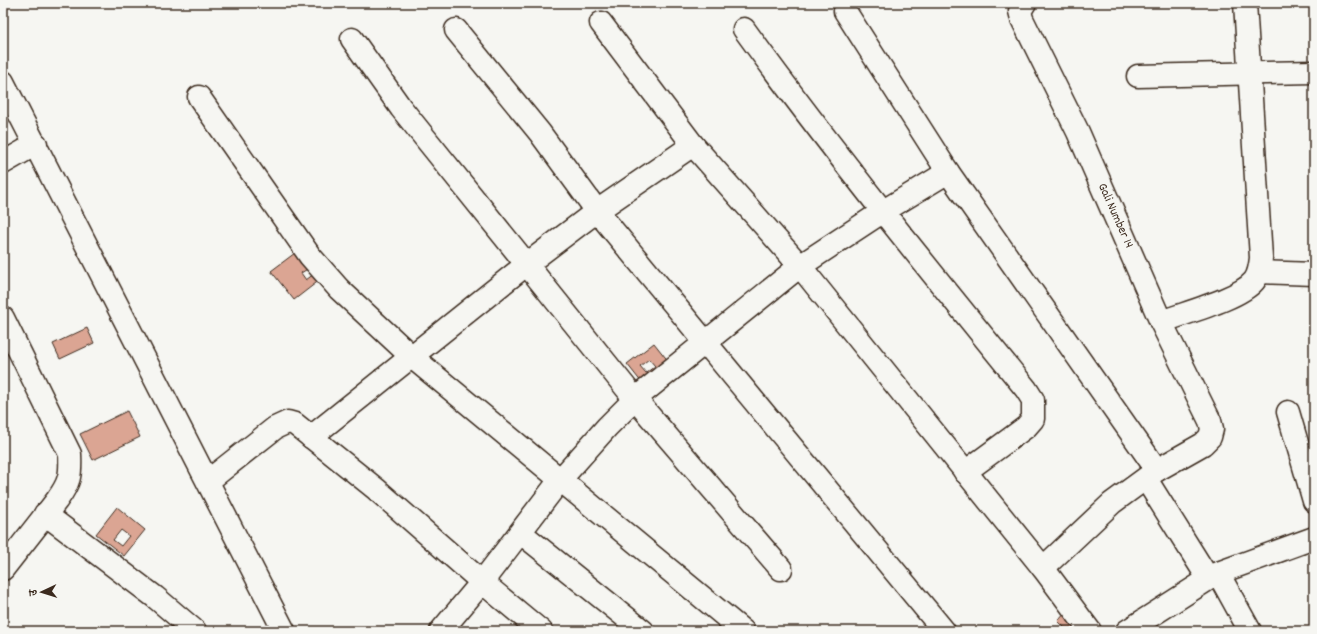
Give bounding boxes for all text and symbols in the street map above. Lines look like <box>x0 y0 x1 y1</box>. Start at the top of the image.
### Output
street label: Gali Number 14 <box>1092 180 1138 252</box>
north arrow <box>22 572 62 612</box>
text: उ <box>26 588 42 597</box>

